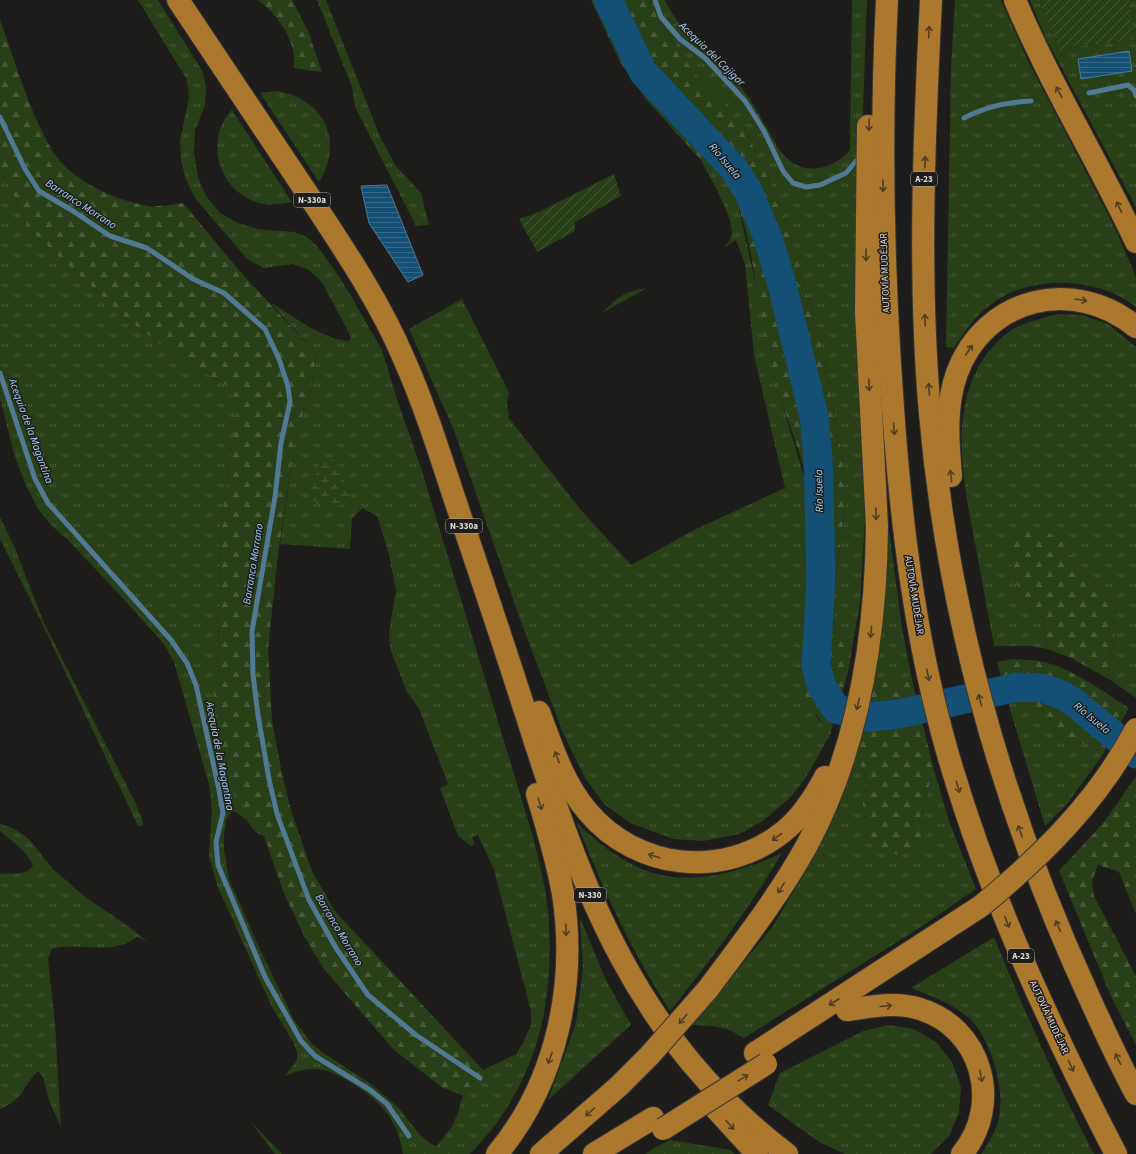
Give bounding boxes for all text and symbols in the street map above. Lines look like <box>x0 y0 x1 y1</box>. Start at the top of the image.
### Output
water label: Acequia del Cajigar <box>675 18 749 90</box>
one-way arrow <box>926 26 933 39</box>
one-way arrow <box>1055 86 1062 98</box>
one-way arrow <box>865 118 872 131</box>
water label: Río Isuela <box>705 140 745 183</box>
one-way arrow <box>921 156 929 169</box>
road number: A-23 <box>911 172 937 186</box>
water label: Barranco Morrano <box>43 175 120 233</box>
one-way arrow <box>879 179 887 192</box>
road number: N-330a <box>294 193 330 207</box>
one-way arrow <box>1115 201 1122 213</box>
street label: AUTOVÍA MUDÉJAR <box>877 233 893 313</box>
one-way arrow <box>862 248 870 261</box>
one-way arrow <box>1074 296 1087 304</box>
one-way arrow <box>921 314 929 327</box>
one-way arrow <box>965 344 973 356</box>
water label: Acequia de la Magantina <box>5 375 57 486</box>
one-way arrow <box>866 378 873 391</box>
one-way arrow <box>925 383 932 396</box>
one-way arrow <box>891 422 898 435</box>
water label: Río Isuela <box>811 469 827 513</box>
one-way arrow <box>947 470 955 483</box>
one-way arrow <box>872 507 880 520</box>
road number: N-330a <box>446 519 482 533</box>
water label: Barranco Morrano <box>239 522 267 606</box>
street label: AUTOVÍA MUDÉJAR <box>901 555 927 636</box>
one-way arrow <box>867 625 874 638</box>
one-way arrow <box>925 668 933 681</box>
one-way arrow <box>976 694 983 707</box>
one-way arrow <box>854 698 861 711</box>
water label: Acequia de la Magantina <box>202 699 238 812</box>
water label: Río Isuela <box>1070 699 1114 738</box>
one-way arrow <box>552 751 560 763</box>
one-way arrow <box>955 780 962 793</box>
one-way arrow <box>537 797 544 810</box>
one-way arrow <box>1016 825 1024 837</box>
one-way arrow <box>772 833 783 841</box>
one-way arrow <box>647 852 660 859</box>
one-way arrow <box>776 882 784 894</box>
road number: N-330 <box>574 888 606 902</box>
water label: Barranco Morrano <box>311 891 367 969</box>
one-way arrow <box>1004 915 1012 927</box>
one-way arrow <box>1053 920 1061 932</box>
one-way arrow <box>563 923 570 936</box>
road number: A-23 <box>1008 949 1034 963</box>
street label: AUTOVÍA MUDÉJAR <box>1026 978 1072 1056</box>
one-way arrow <box>829 998 840 1006</box>
one-way arrow <box>879 1002 892 1009</box>
one-way arrow <box>678 1013 687 1024</box>
one-way arrow <box>545 1052 553 1064</box>
one-way arrow <box>1114 1054 1122 1066</box>
one-way arrow <box>1068 1060 1076 1072</box>
one-way arrow <box>978 1069 986 1082</box>
one-way arrow <box>737 1074 748 1082</box>
one-way arrow <box>585 1107 596 1116</box>
one-way arrow <box>726 1120 735 1130</box>

